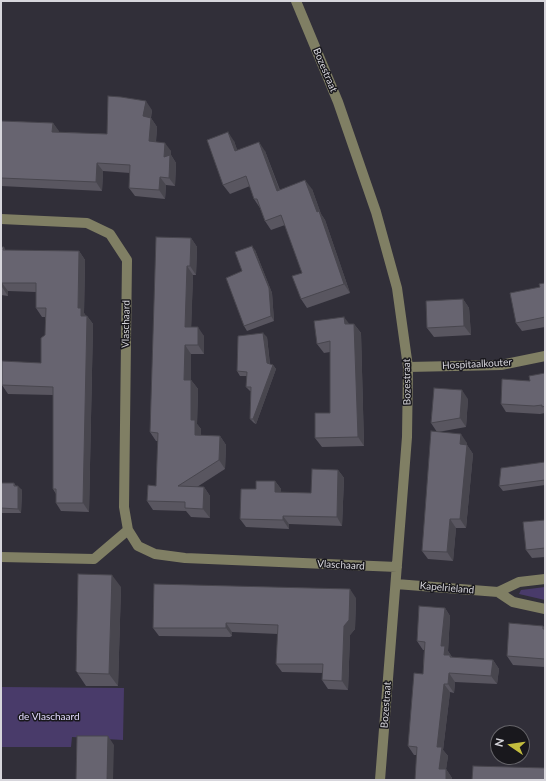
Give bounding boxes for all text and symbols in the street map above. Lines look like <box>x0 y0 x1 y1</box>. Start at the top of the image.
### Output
street label: Bozestraat <box>310 46 340 94</box>
street label: Vlaschaard <box>120 300 132 348</box>
street label: Hospitaalkouter <box>442 356 512 372</box>
street label: Bozestraat <box>401 359 413 405</box>
street label: Vlaschaard <box>317 558 365 572</box>
street label: Kapelrieland <box>419 580 475 596</box>
street label: Bozestraat <box>378 681 394 729</box>
park label: de Vlaschaard <box>18 711 80 723</box>
north arrow <box>490 725 530 765</box>
text: N <box>492 737 506 748</box>

